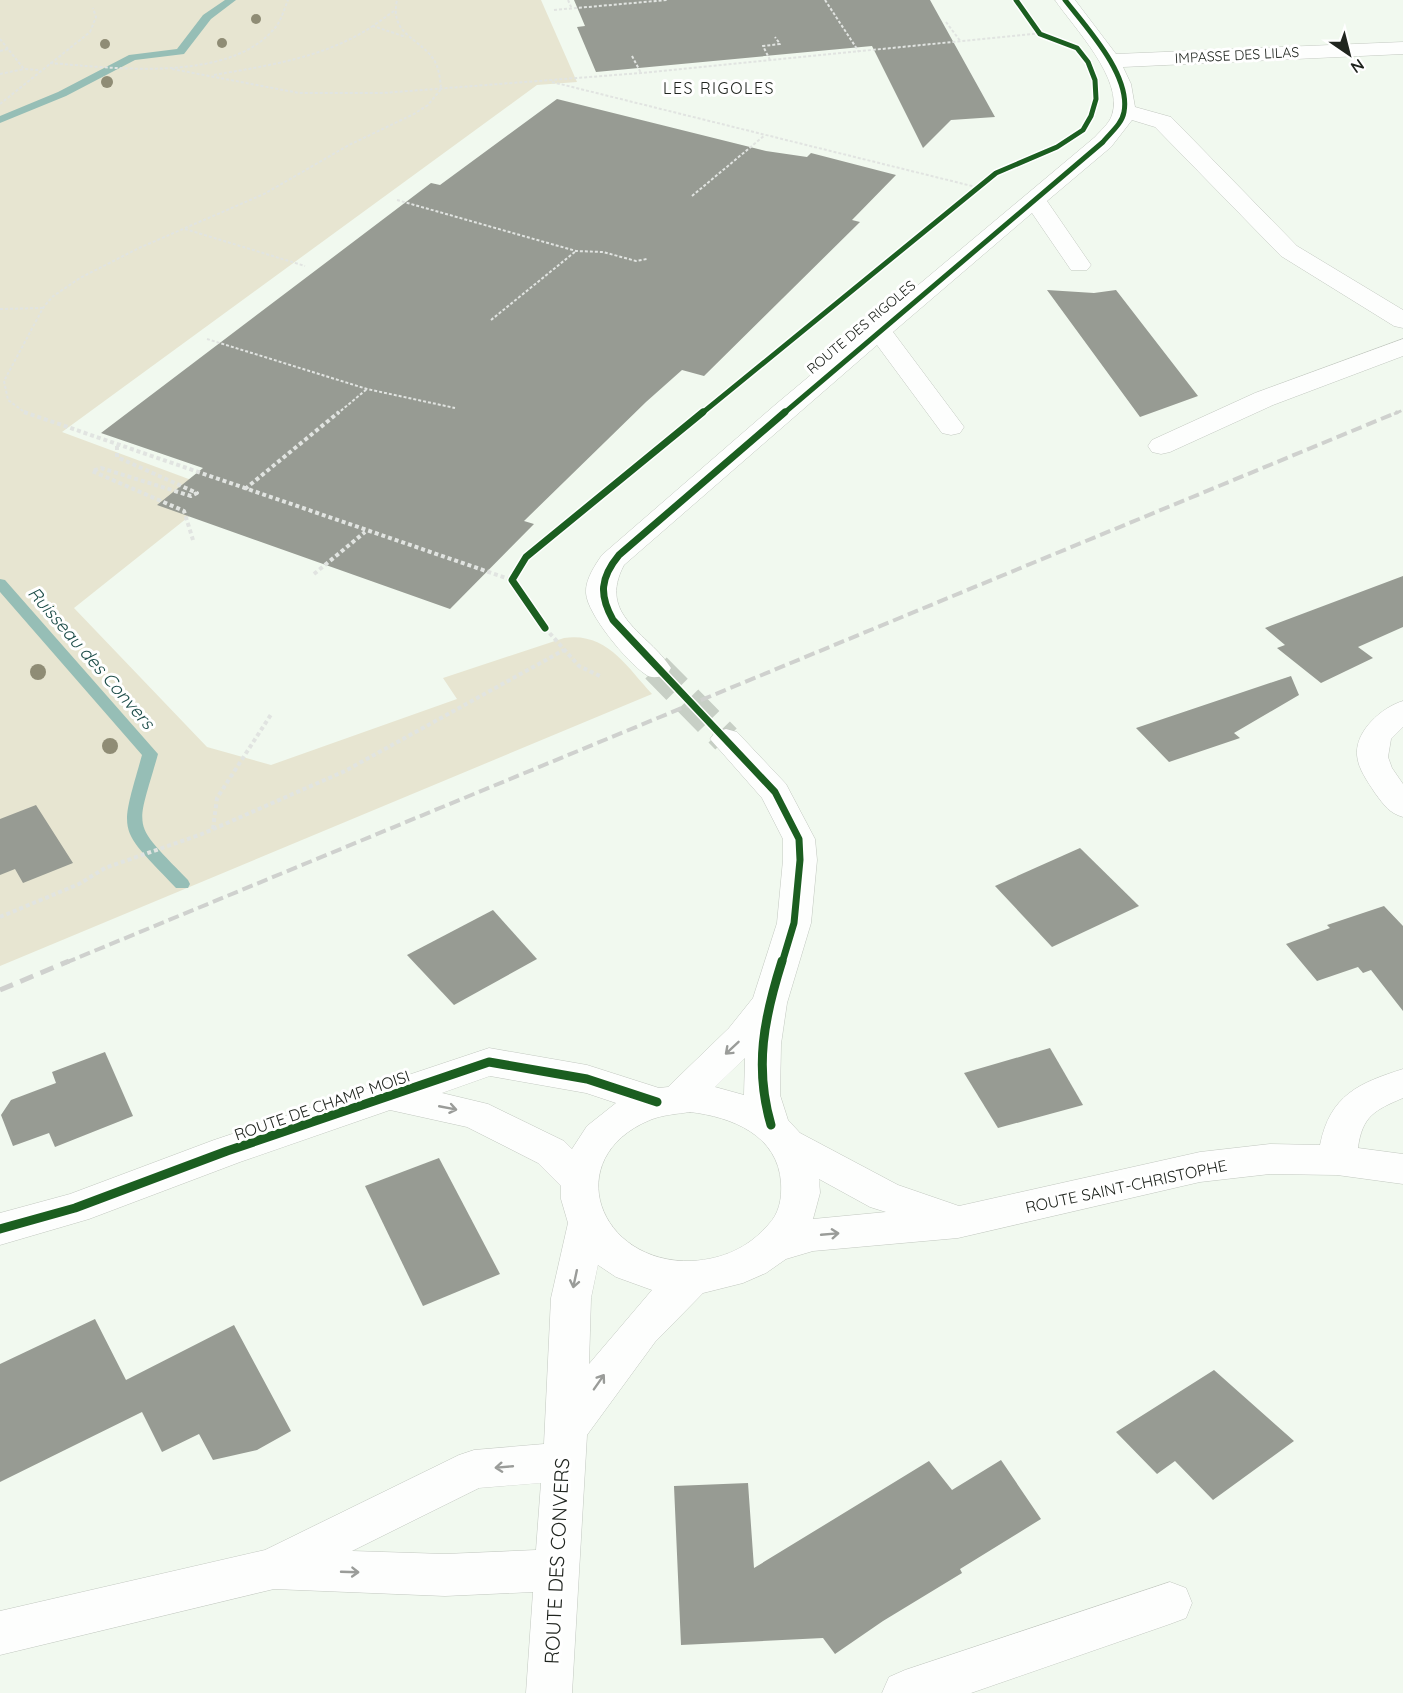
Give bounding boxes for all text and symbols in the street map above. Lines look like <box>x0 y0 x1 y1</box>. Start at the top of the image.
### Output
north arrow <box>1319 24 1379 84</box>
street label: IMPASSE DES LILAS <box>1174 43 1300 67</box>
text: N <box>1347 55 1368 78</box>
district label: LES RIGOLES <box>663 78 775 98</box>
street label: ROUTE DES RIGOLES <box>803 276 919 378</box>
water label: Ruisseau des Convers <box>23 582 161 735</box>
one-way arrow <box>725 1040 740 1054</box>
street label: ROUTE DE CHAMP MOISI <box>232 1066 412 1144</box>
one-way arrow <box>438 1103 458 1114</box>
street label: ROUTE SAINT-CHRISTOPHE <box>1023 1155 1229 1217</box>
one-way arrow <box>819 1228 839 1239</box>
one-way arrow <box>569 1269 580 1289</box>
one-way arrow <box>593 1374 605 1391</box>
street label: ROUTE DES CONVERS <box>539 1457 574 1665</box>
one-way arrow <box>495 1462 514 1473</box>
one-way arrow <box>340 1566 360 1577</box>

